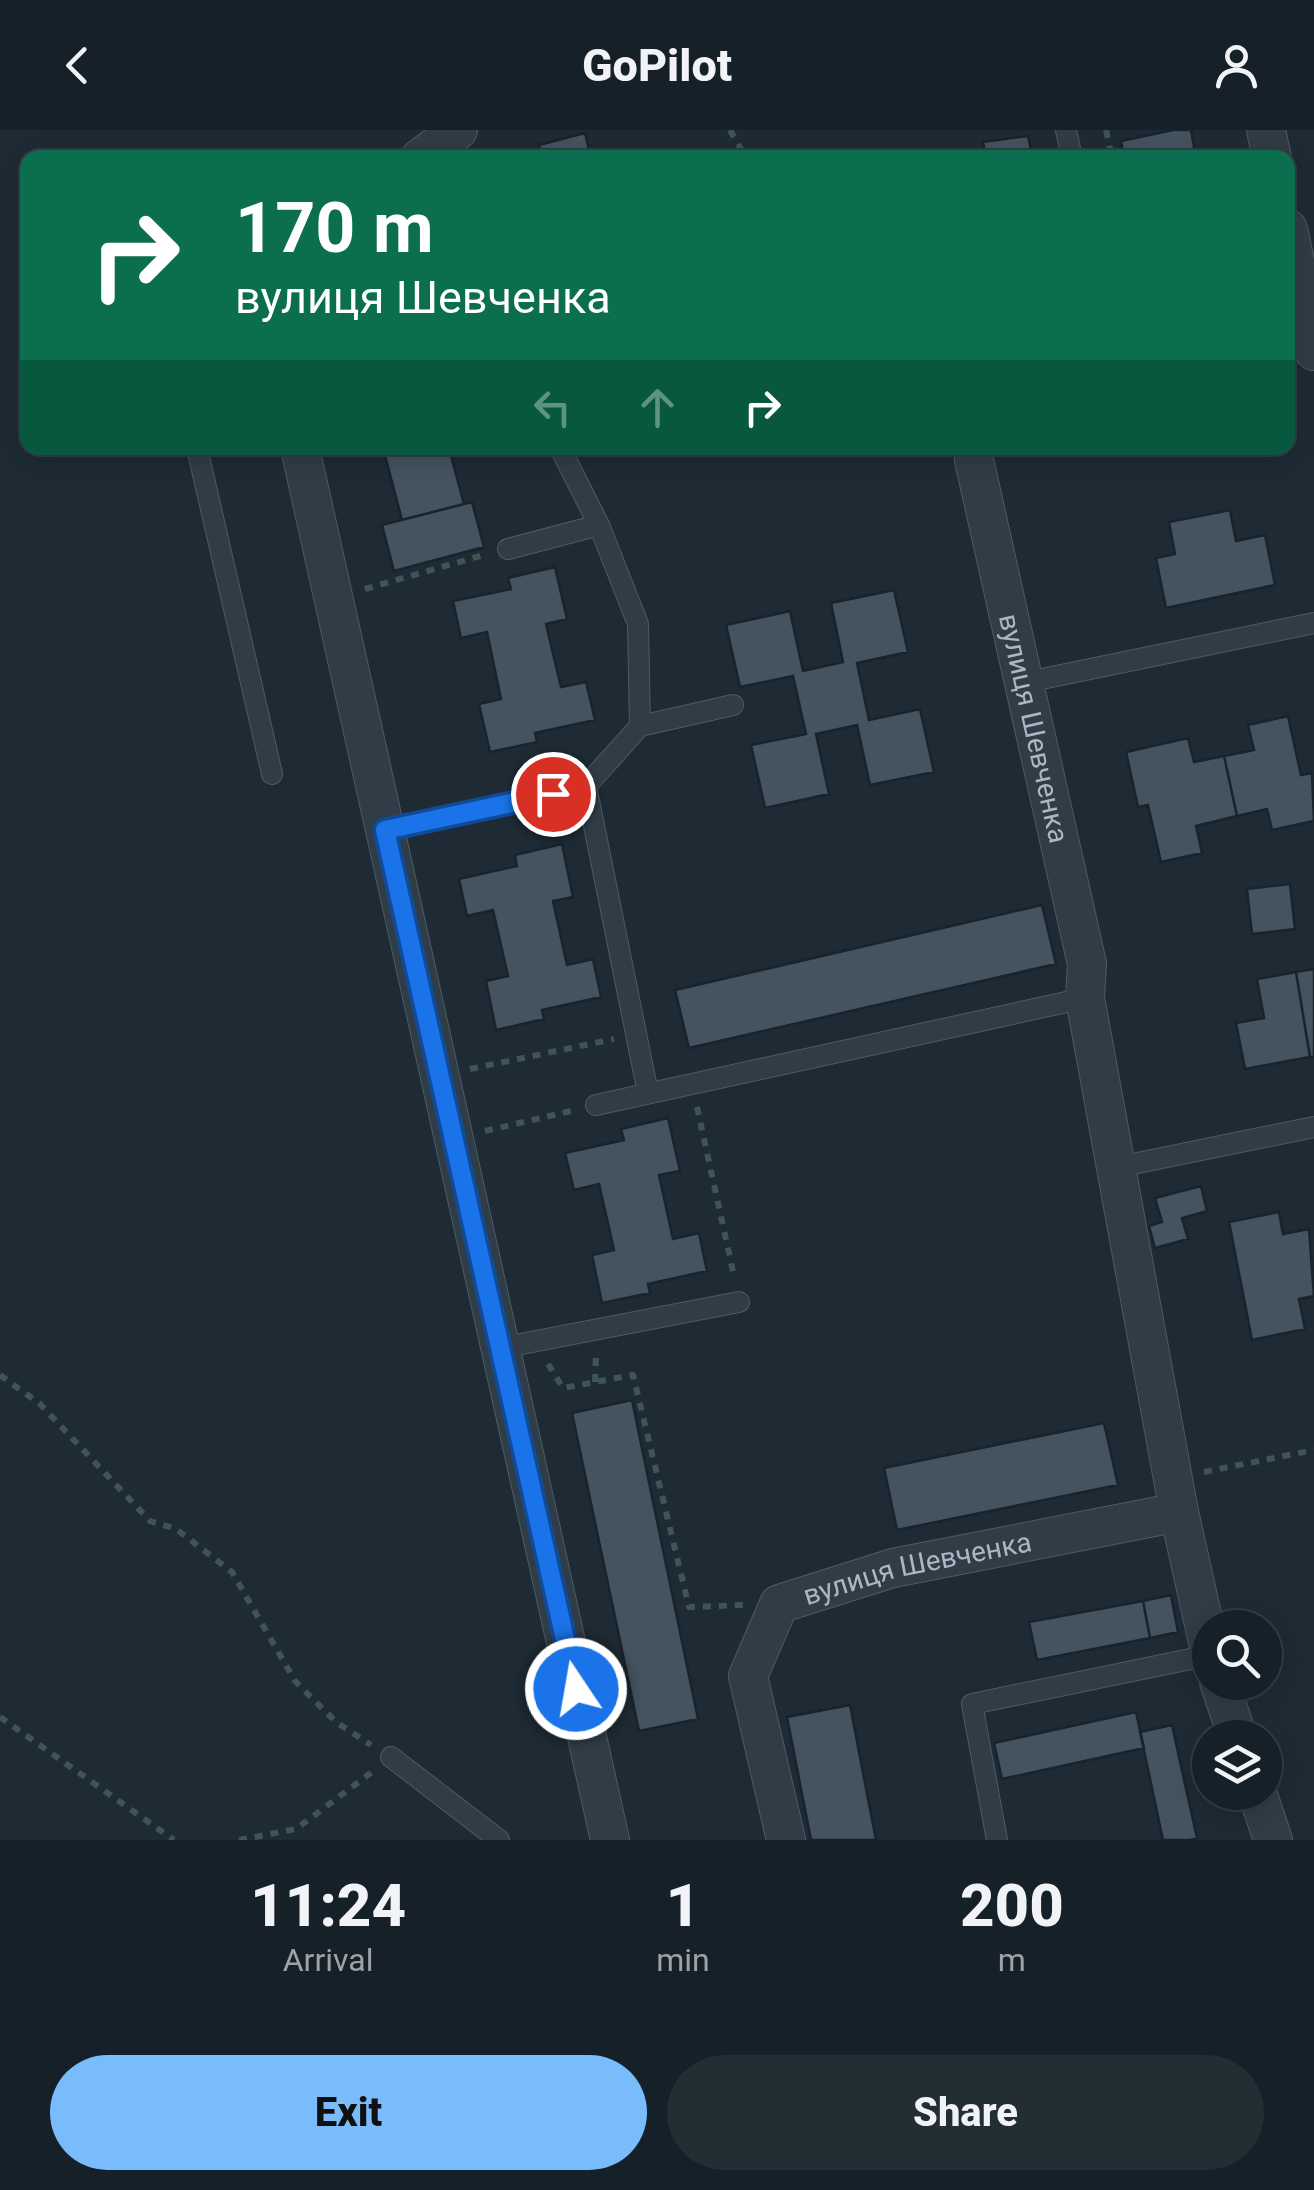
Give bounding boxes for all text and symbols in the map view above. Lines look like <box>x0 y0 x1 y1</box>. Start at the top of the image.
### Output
icon: back <box>50 38 105 93</box>
icon: person <box>1209 38 1264 93</box>
text: GoPilot <box>582 39 732 92</box>
text: 170 m <box>235 187 434 269</box>
icon: right <box>70 190 200 320</box>
text: вулиця Шевченка <box>235 271 611 324</box>
icon: left <box>525 380 580 435</box>
icon: ahead <box>630 380 685 435</box>
icon: right <box>735 380 790 435</box>
street label: вулиця Шевченка <box>992 611 1076 846</box>
pin <box>511 752 596 837</box>
icon: arrive <box>526 767 581 822</box>
street label: вулиця Шевченка <box>799 1525 1034 1612</box>
map controls <box>1192 1610 1282 1810</box>
button: search <box>1192 1610 1282 1700</box>
position arrow <box>524 1637 628 1741</box>
button: layers <box>1192 1720 1282 1810</box>
text: 11:24 <box>250 1870 406 1941</box>
text: 1 <box>666 1870 700 1941</box>
text: 200 <box>960 1870 1064 1941</box>
text: Arrival <box>283 1941 374 1979</box>
text: min <box>656 1941 710 1979</box>
text: m <box>998 1941 1026 1979</box>
button: Exit <box>50 2055 647 2170</box>
button: Share <box>667 2055 1264 2170</box>

